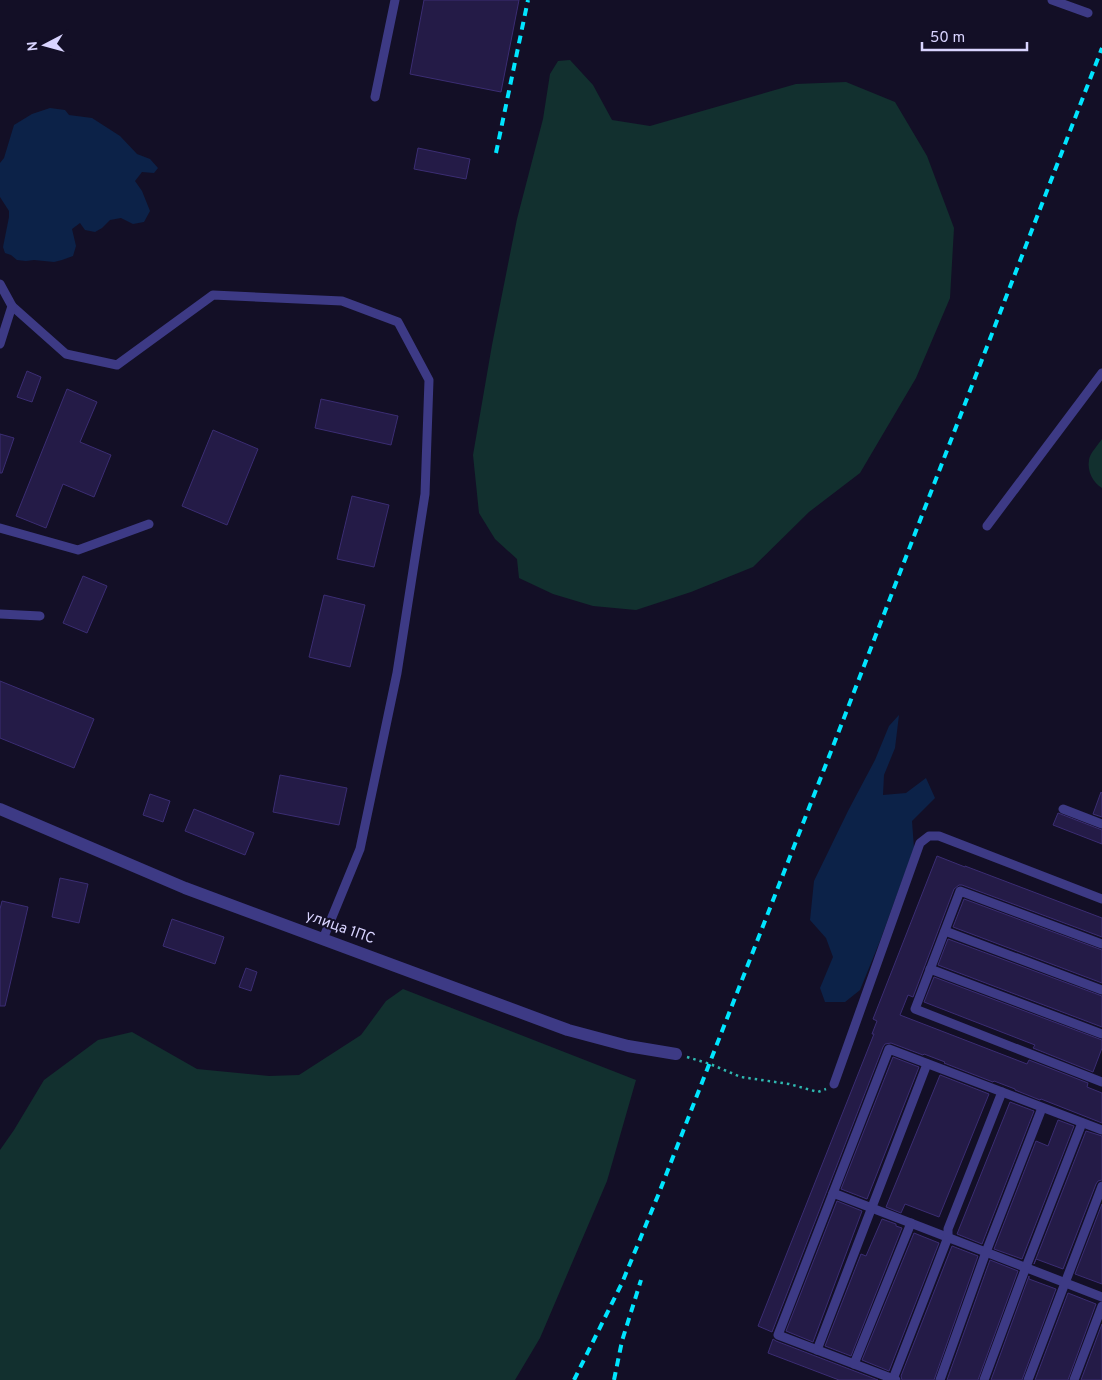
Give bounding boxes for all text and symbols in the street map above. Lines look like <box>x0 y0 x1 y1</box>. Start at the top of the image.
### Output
north arrow <box>20 20 70 70</box>
scale bar <box>922 20 1027 52</box>
text: 50 m <box>930 29 965 48</box>
text: N <box>25 40 43 52</box>
street label: улица 1ПС <box>303 907 377 949</box>

